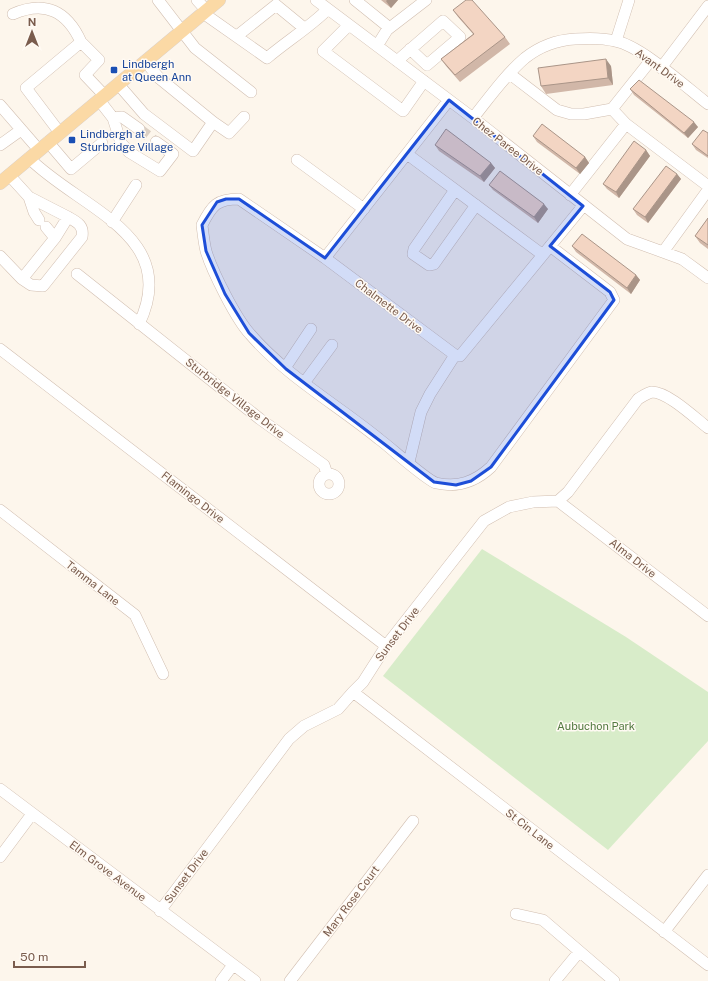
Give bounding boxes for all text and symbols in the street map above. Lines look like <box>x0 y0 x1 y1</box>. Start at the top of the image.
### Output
north arrow <box>12 12 52 52</box>
text: N <box>28 16 36 28</box>
street label: Avant Drive <box>633 46 687 90</box>
place label: Lindbergh at Queen Ann <box>122 58 191 83</box>
marker: Lindbergh at Queen Ann <box>109 65 119 75</box>
street label: Chez Paree Drive <box>470 115 546 177</box>
place label: Lindbergh at Sturbridge Village <box>80 128 173 153</box>
marker: Lindbergh at Sturbridge Village <box>67 135 77 145</box>
street label: Chalmette Drive <box>353 277 425 335</box>
street label: Sturbridge Village Drive <box>183 356 287 440</box>
street label: Flamingo Drive <box>159 469 227 525</box>
street label: Alma Drive <box>607 536 659 580</box>
street label: Tamma Lane <box>64 558 122 608</box>
street label: Sunset Drive <box>373 604 421 664</box>
park label: Aubuchon Park <box>557 720 635 732</box>
street label: St Cin Lane <box>503 806 557 852</box>
street label: Elm Grove Avenue <box>67 838 149 904</box>
street label: Sunset Drive <box>162 846 210 906</box>
street label: Mary Rose Court <box>321 863 381 939</box>
scale bar <box>14 943 85 969</box>
text: 50 m <box>20 950 48 964</box>

